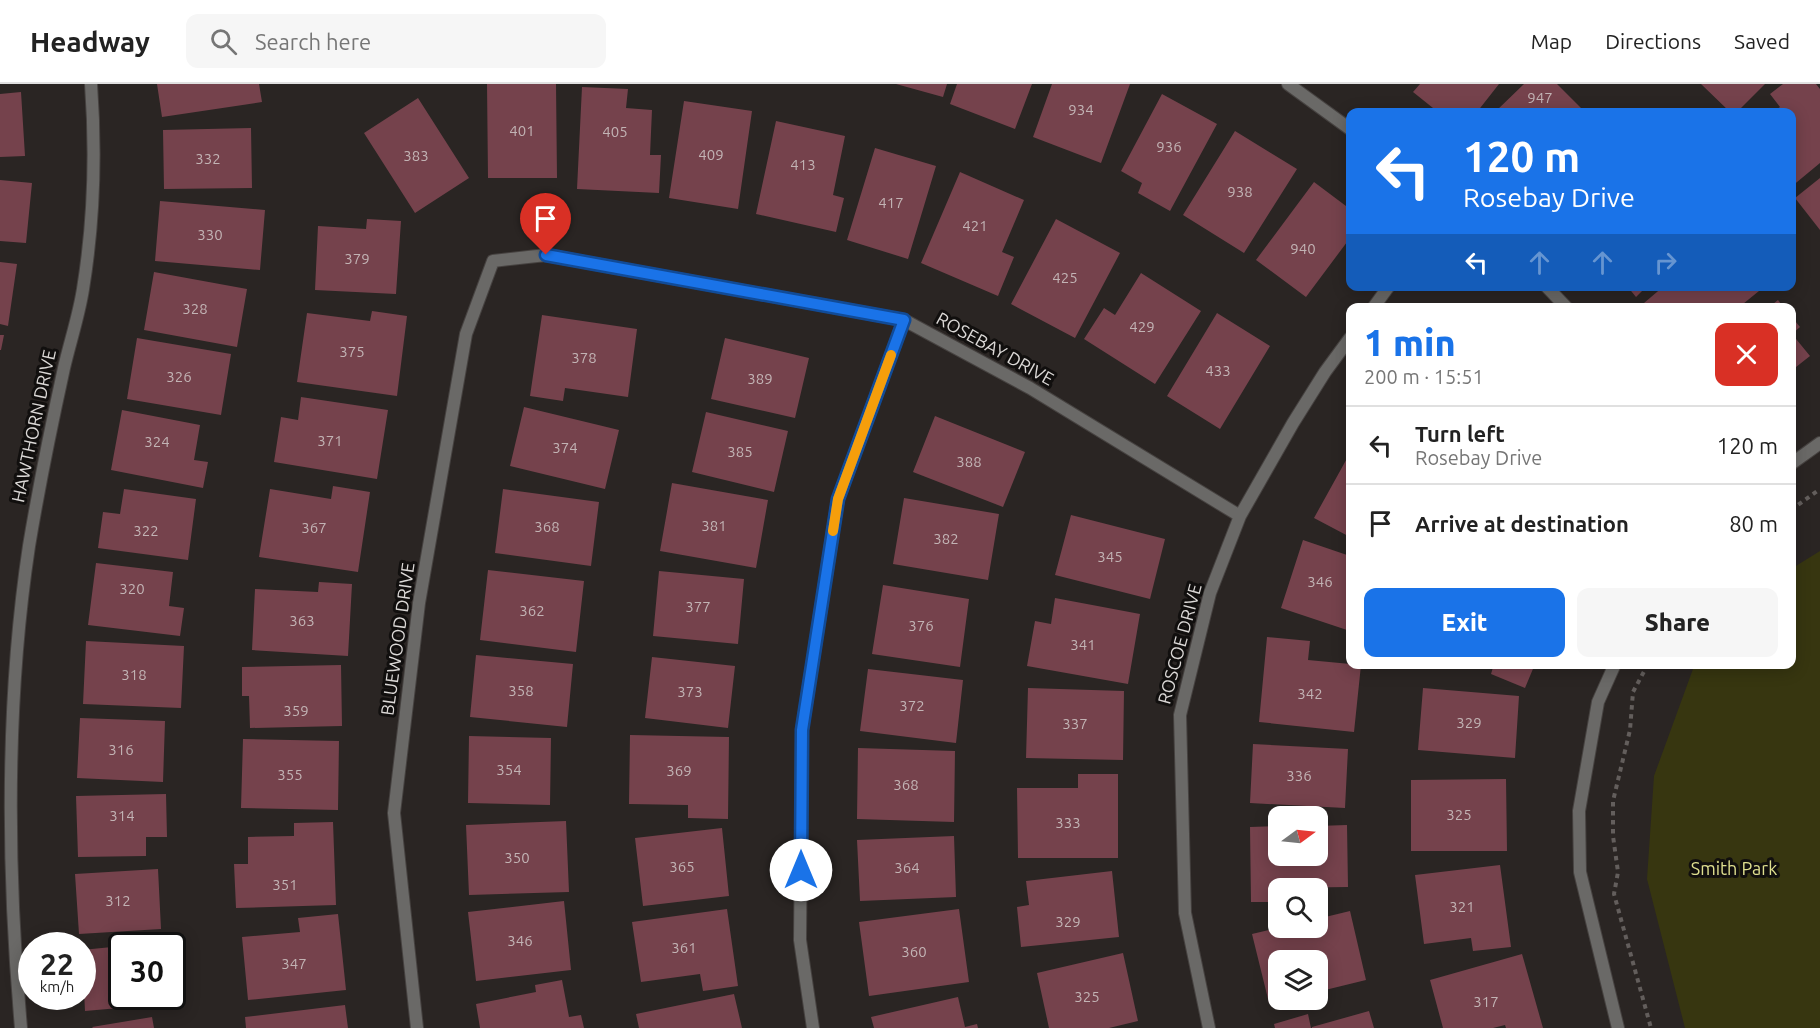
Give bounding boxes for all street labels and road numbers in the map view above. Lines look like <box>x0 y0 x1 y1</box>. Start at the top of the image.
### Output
street label: ROSEBAY DRIVE <box>933 308 1058 389</box>
street label: HAWTHORN DRIVE <box>7 347 59 504</box>
street label: BLUEWOOD DRIVE <box>376 561 418 717</box>
street label: ROSCOE DRIVE <box>1153 581 1205 706</box>

